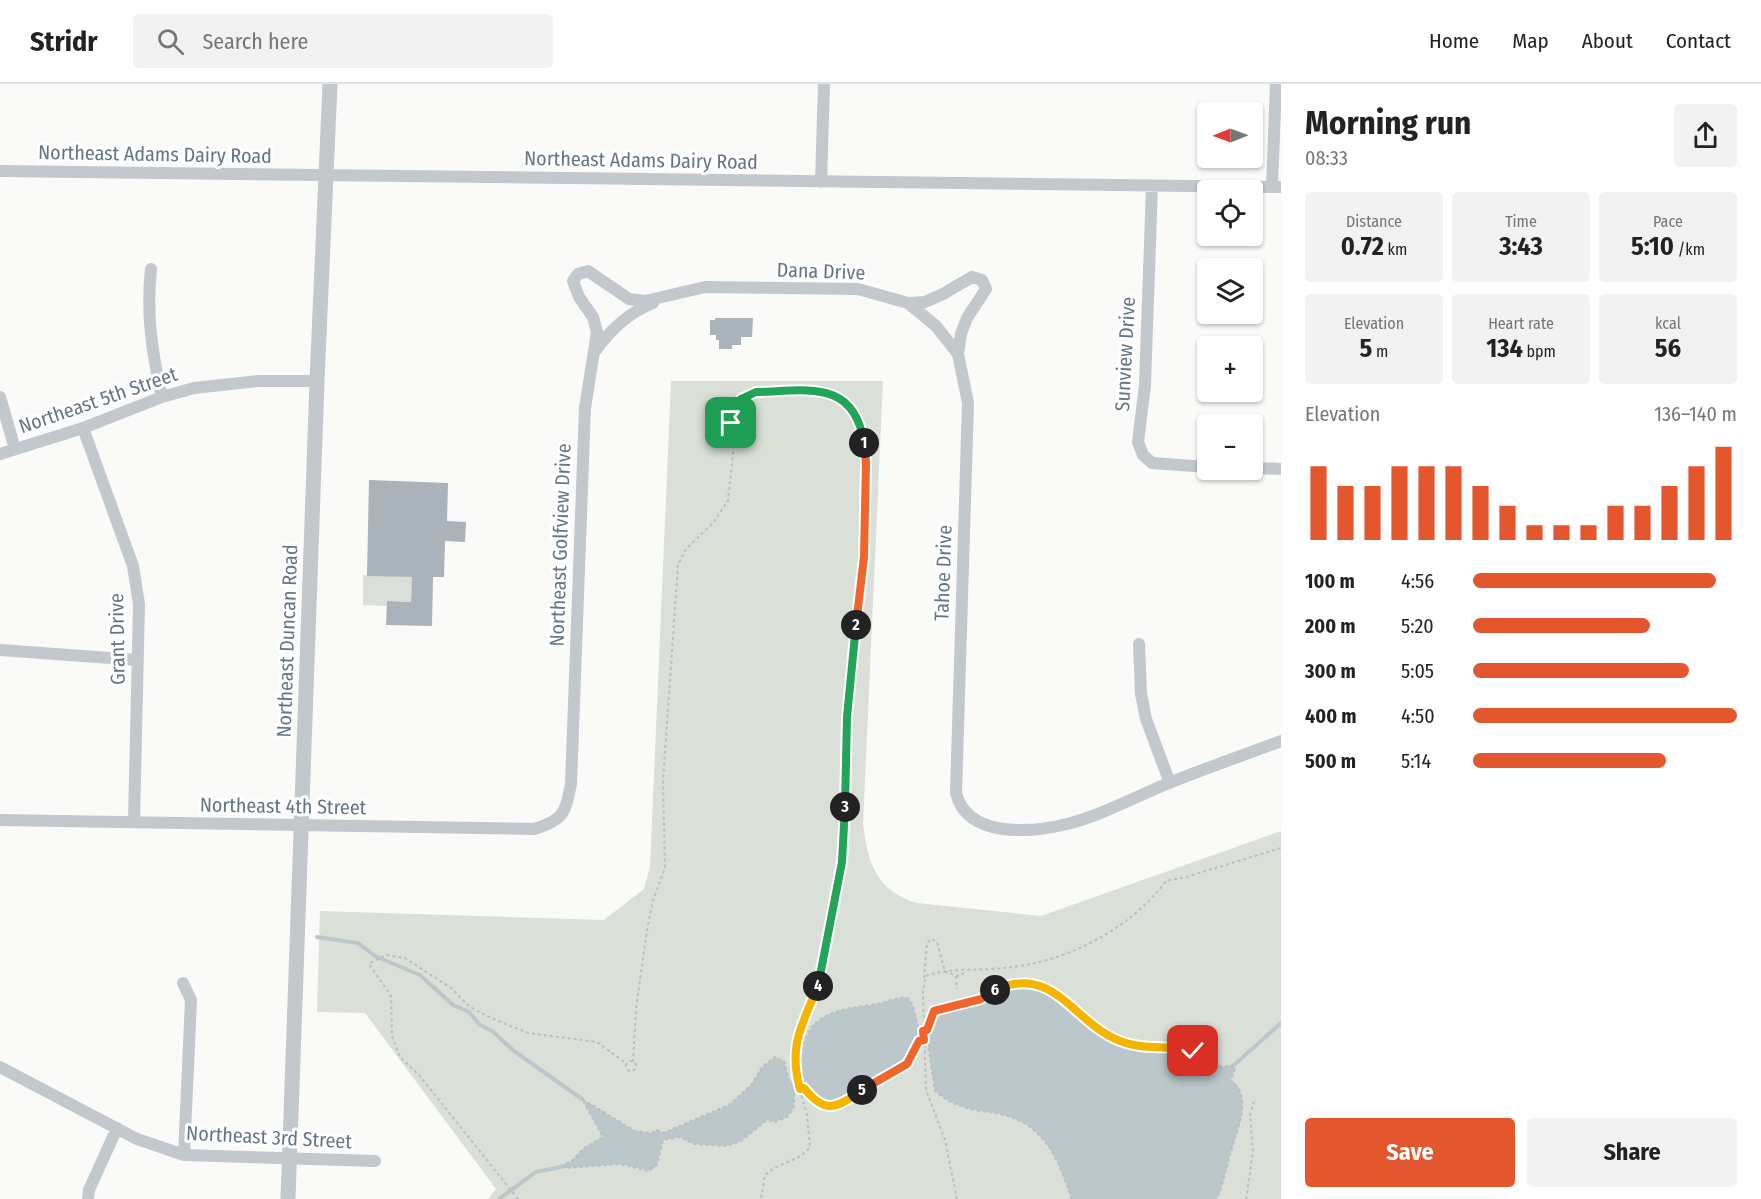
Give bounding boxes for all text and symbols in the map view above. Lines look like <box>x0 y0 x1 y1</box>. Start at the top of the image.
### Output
search box <box>133 14 553 68</box>
text: Stridr <box>30 25 97 58</box>
icon: search <box>154 25 187 58</box>
text: Search here <box>202 28 308 55</box>
text: Home <box>1429 28 1479 54</box>
text: Map <box>1512 28 1549 54</box>
text: About <box>1582 28 1633 54</box>
text: Contact <box>1666 28 1731 54</box>
north arrow <box>1197 102 1263 168</box>
map controls <box>1197 102 1263 480</box>
text: Morning run <box>1305 103 1471 143</box>
button: share <box>1674 104 1737 167</box>
street label: Northeast Adams Dairy Road <box>38 140 272 168</box>
street label: Northeast Adams Dairy Road <box>524 146 758 174</box>
text: 08:33 <box>1305 146 1348 170</box>
button: locate <box>1197 180 1263 246</box>
text: Distance <box>1346 212 1402 231</box>
text: Time <box>1505 212 1537 231</box>
text: Pace <box>1653 212 1683 231</box>
text: 0.72 <box>1341 231 1384 262</box>
text: 3:43 <box>1499 231 1543 262</box>
text: 5:10 <box>1631 231 1674 262</box>
text: km <box>1384 240 1407 259</box>
text: /km <box>1674 240 1705 259</box>
street label: Dana Drive <box>776 257 866 285</box>
button: layers <box>1197 258 1263 324</box>
street label: Sunview Drive <box>1110 296 1140 412</box>
text: Elevation <box>1344 314 1404 333</box>
text: Heart rate <box>1488 314 1554 333</box>
text: kcal <box>1655 314 1681 333</box>
text: 5 <box>1360 333 1372 364</box>
text: 134 <box>1486 333 1523 364</box>
text: 56 <box>1655 333 1681 364</box>
button: + <box>1197 336 1263 402</box>
text: m <box>1372 342 1388 361</box>
text: bpm <box>1523 342 1556 361</box>
street label: Northeast 5th Street <box>16 362 181 438</box>
pin <box>705 397 756 448</box>
text: Elevation <box>1305 402 1380 426</box>
text: 136–140 m <box>1654 402 1737 426</box>
icon: arrive <box>714 406 747 439</box>
button: − <box>1197 414 1263 480</box>
pin: 1 <box>849 428 879 458</box>
text: 1 <box>861 433 867 452</box>
street label: Northeast Golfview Drive <box>544 443 576 647</box>
street label: Tahoe Drive <box>929 525 957 621</box>
street label: Northeast Duncan Road <box>272 544 302 738</box>
text: 100 m <box>1305 569 1355 593</box>
text: 4:56 <box>1401 569 1434 593</box>
street label: Grant Drive <box>104 593 130 685</box>
pin: 2 <box>841 610 871 640</box>
text: 200 m <box>1305 614 1356 638</box>
text: 5:20 <box>1401 614 1434 638</box>
text: 2 <box>852 615 860 634</box>
text: 300 m <box>1305 659 1356 683</box>
text: 5:05 <box>1401 659 1434 683</box>
text: 400 m <box>1305 704 1357 728</box>
text: 4:50 <box>1401 704 1435 728</box>
text: 500 m <box>1305 749 1356 773</box>
text: 5:14 <box>1401 749 1431 773</box>
pin: 3 <box>830 792 860 822</box>
street label: Northeast 4th Street <box>200 793 367 819</box>
text: 3 <box>841 797 849 816</box>
pin: 4 <box>803 971 833 1001</box>
pin: 6 <box>980 975 1010 1005</box>
text: 4 <box>814 976 822 995</box>
text: 6 <box>991 980 999 999</box>
pin <box>1167 1025 1218 1076</box>
icon: check <box>1176 1034 1209 1067</box>
pin: 5 <box>847 1075 877 1105</box>
text: 5 <box>858 1080 866 1099</box>
button: Save <box>1305 1118 1515 1187</box>
button: Share <box>1527 1118 1737 1187</box>
street label: Northeast 3rd Street <box>186 1121 353 1153</box>

